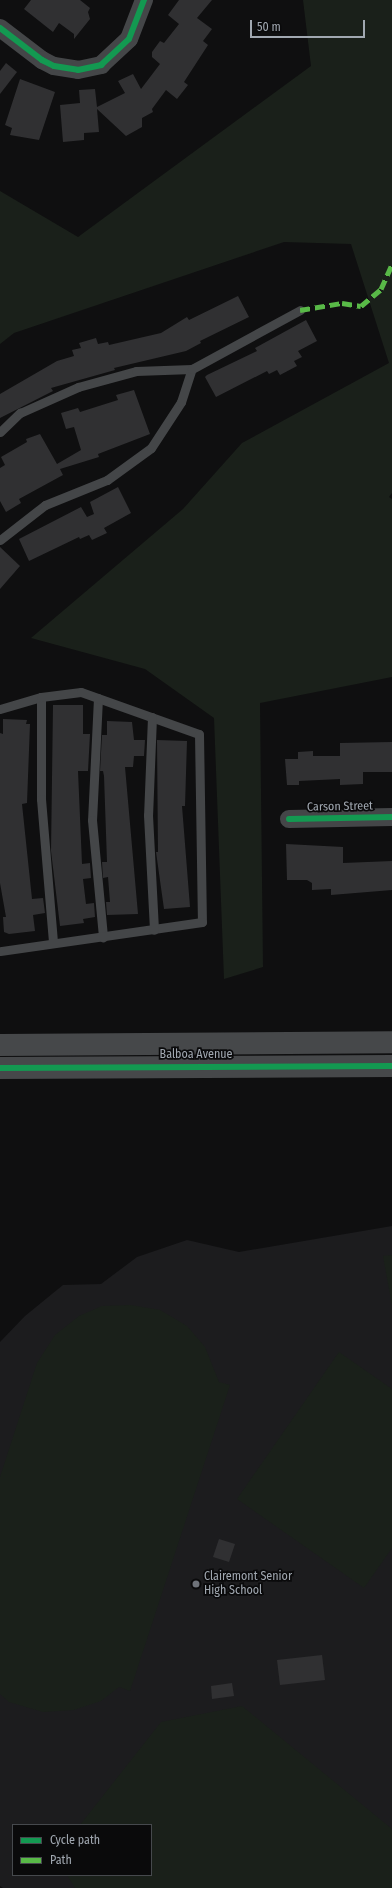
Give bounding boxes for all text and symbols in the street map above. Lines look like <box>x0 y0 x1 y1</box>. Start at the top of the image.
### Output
scale bar <box>252 12 367 38</box>
text: 50 m <box>257 20 281 34</box>
street label: Carson Street <box>307 799 373 815</box>
street label: Balboa Avenue <box>160 1048 232 1062</box>
place label: Clairemont Senior High School <box>204 1570 292 1598</box>
marker: Clairemont Senior High School <box>191 1579 201 1589</box>
legend <box>12 1824 152 1876</box>
text: Cycle path <box>50 1833 100 1847</box>
text: Path <box>50 1853 72 1867</box>

